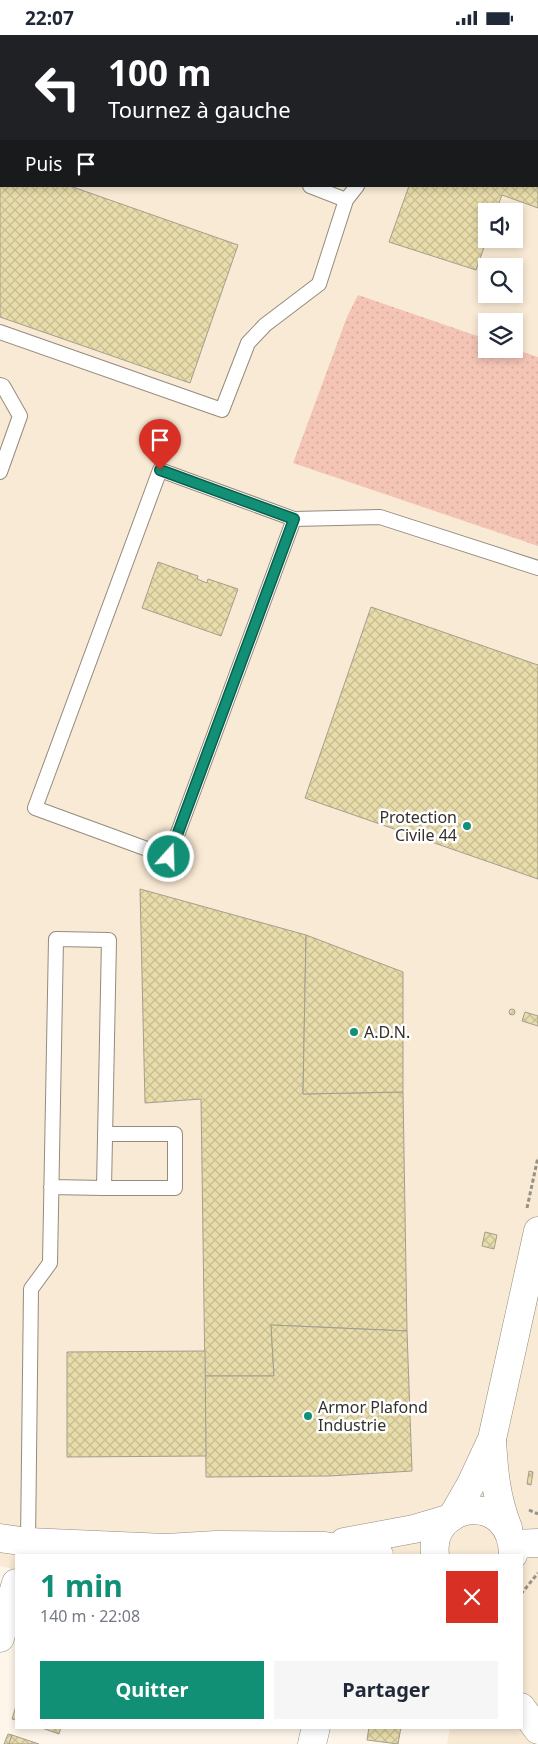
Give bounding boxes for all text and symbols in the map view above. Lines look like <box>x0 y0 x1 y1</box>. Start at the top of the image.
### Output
text: 22:07 <box>25 5 74 31</box>
text: 100 m <box>108 49 211 96</box>
icon: left <box>25 55 90 120</box>
text: Tournez à gauche <box>108 94 291 124</box>
icon: arrive <box>72 150 100 178</box>
text: Puis <box>25 151 62 177</box>
map controls <box>478 203 523 358</box>
button: sound <box>478 203 523 248</box>
button: search <box>478 258 523 303</box>
button: layers <box>478 313 523 358</box>
pin <box>139 419 181 470</box>
icon: arrive <box>146 426 174 454</box>
place label: Protection Civile 44 <box>379 806 457 846</box>
marker: Protection Civile 44 <box>461 820 473 832</box>
position arrow <box>142 830 194 882</box>
place label: A.D.N. <box>364 1021 410 1043</box>
marker: A.D.N. <box>348 1026 360 1038</box>
place label: Armor Plafond Industrie <box>318 1396 428 1436</box>
marker: Armor Plafond Industrie <box>302 1410 314 1422</box>
text: 1 min <box>40 1565 123 1606</box>
button: close <box>446 1571 498 1623</box>
text: 140 m · 22:08 <box>40 1605 140 1627</box>
button: Quitter <box>40 1661 264 1719</box>
button: Partager <box>274 1661 498 1719</box>

